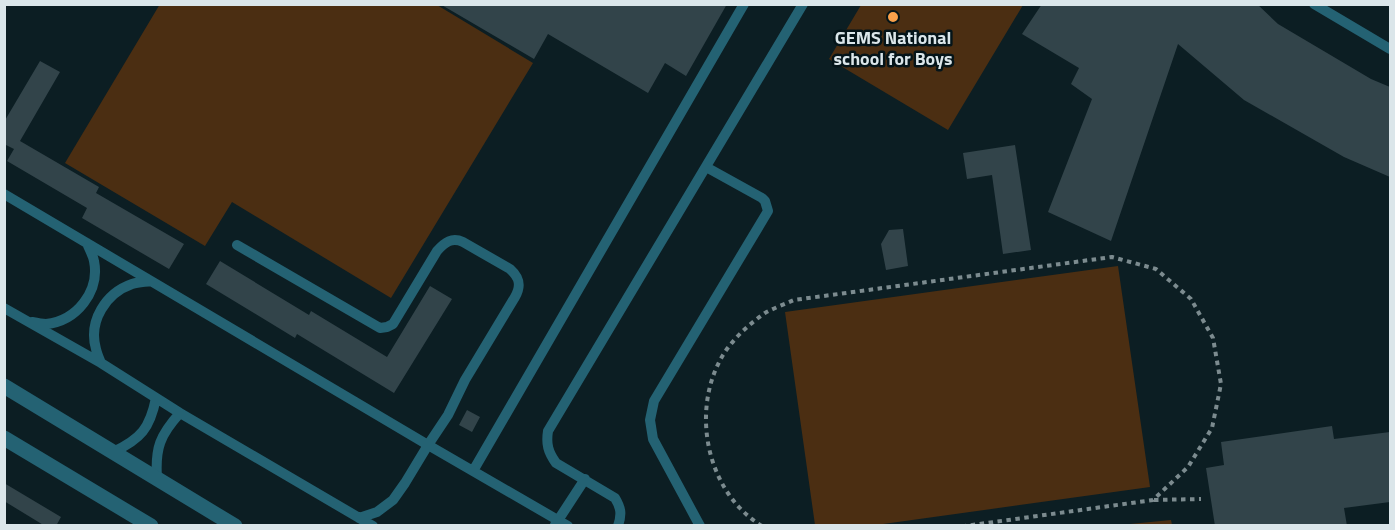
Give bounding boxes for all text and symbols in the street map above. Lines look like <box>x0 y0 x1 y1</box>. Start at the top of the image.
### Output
marker: GEMS National school for Boys <box>886 10 900 24</box>
place label: GEMS National school for Boys <box>834 24 952 72</box>

